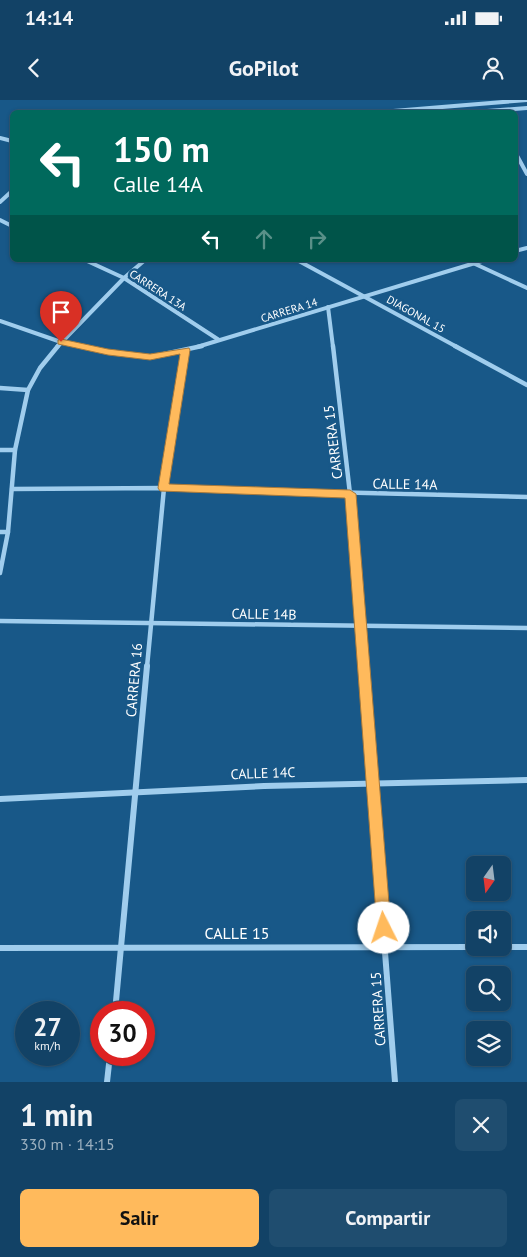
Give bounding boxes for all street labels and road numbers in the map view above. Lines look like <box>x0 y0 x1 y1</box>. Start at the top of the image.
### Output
street label: CARRERA 13A <box>127 266 190 314</box>
street label: DIAGONAL 15 <box>384 292 448 336</box>
street label: CARRERA 14 <box>259 295 319 325</box>
street label: CARRERA 15 <box>320 404 346 480</box>
street label: CALLE 14A <box>372 474 438 494</box>
street label: CALLE 14B <box>231 604 297 624</box>
street label: CARRERA 16 <box>122 642 146 718</box>
street label: CALLE 14C <box>230 763 296 783</box>
street label: CALLE 15 <box>205 923 269 943</box>
street label: CARRERA 15 <box>366 971 390 1047</box>

